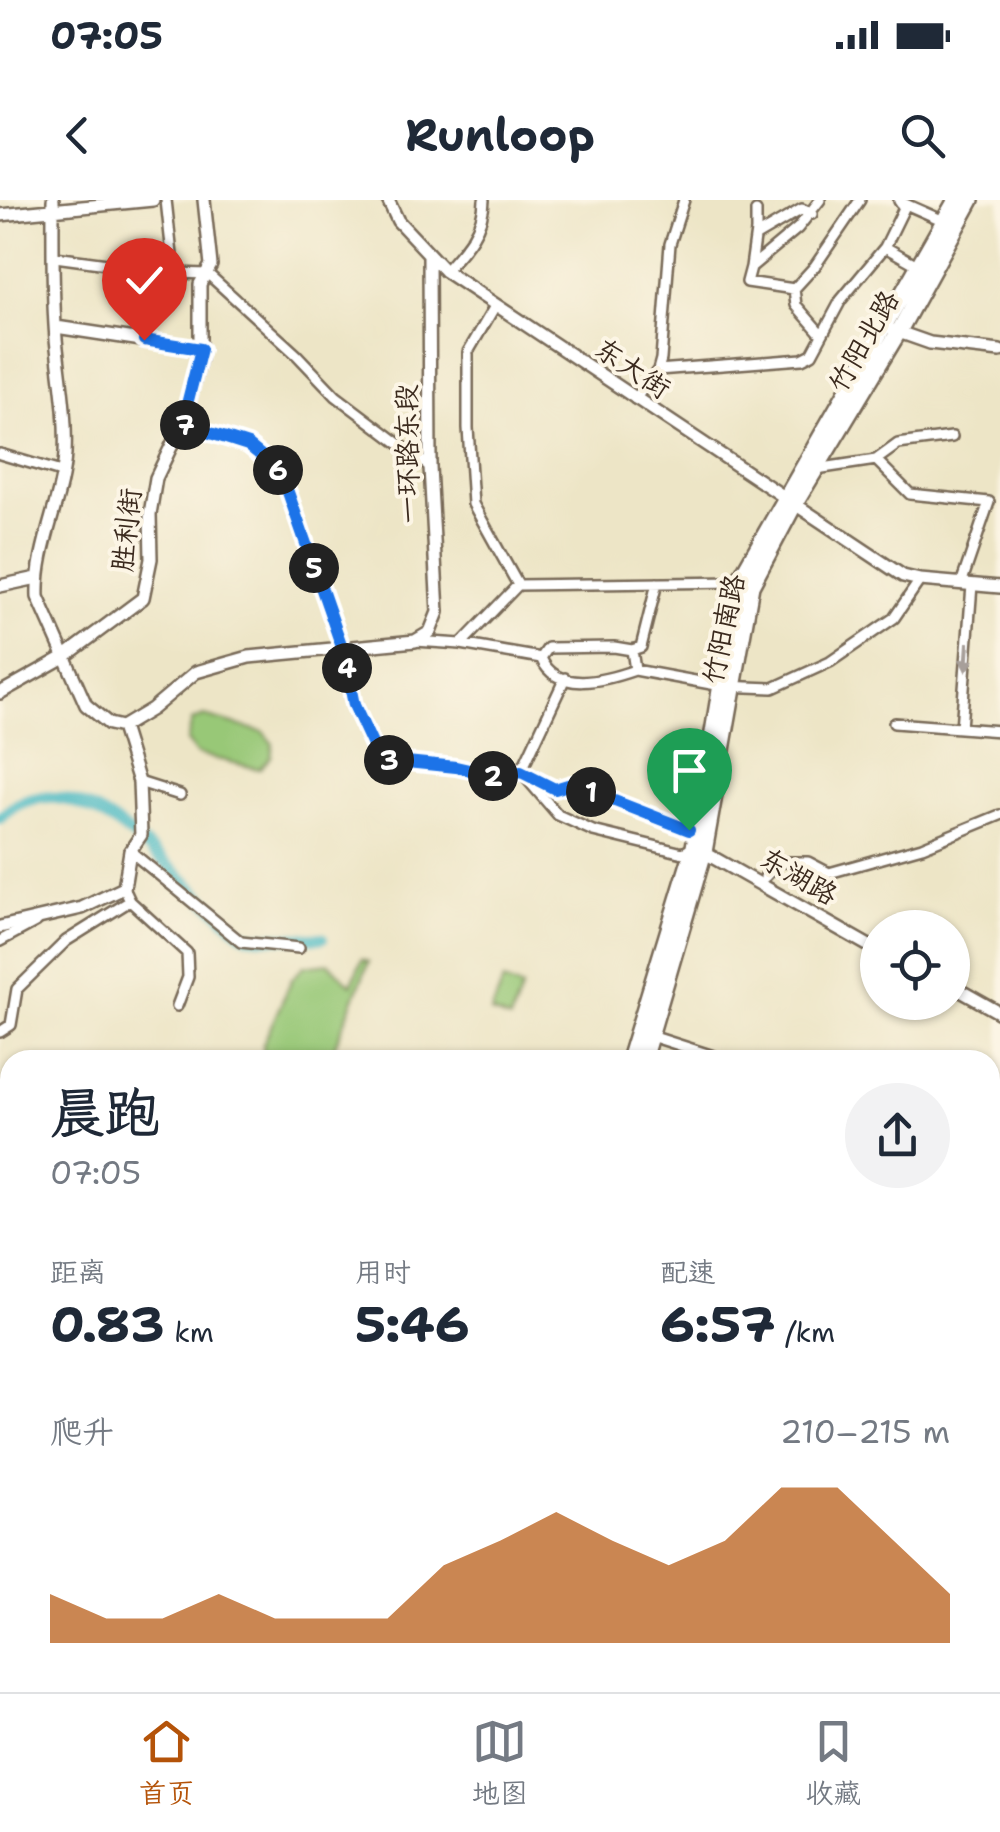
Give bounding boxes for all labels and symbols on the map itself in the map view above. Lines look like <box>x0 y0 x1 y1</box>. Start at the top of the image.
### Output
pin <box>102 238 187 341</box>
street label: 竹阳北路 <box>819 283 907 399</box>
street label: 东大街 <box>588 329 678 407</box>
street label: 一环路东段 <box>387 384 427 524</box>
pin: 7 <box>160 400 210 450</box>
pin: 6 <box>253 445 303 495</box>
street label: 胜利街 <box>103 486 149 574</box>
pin: 5 <box>289 543 339 593</box>
street label: 竹阳南路 <box>693 570 753 688</box>
one-way arrow <box>958 641 974 673</box>
pin: 4 <box>322 643 372 693</box>
pin <box>647 728 732 831</box>
pin: 3 <box>364 735 414 785</box>
pin: 2 <box>468 751 518 801</box>
pin: 1 <box>566 767 616 817</box>
street label: 东湖路 <box>753 839 845 913</box>

